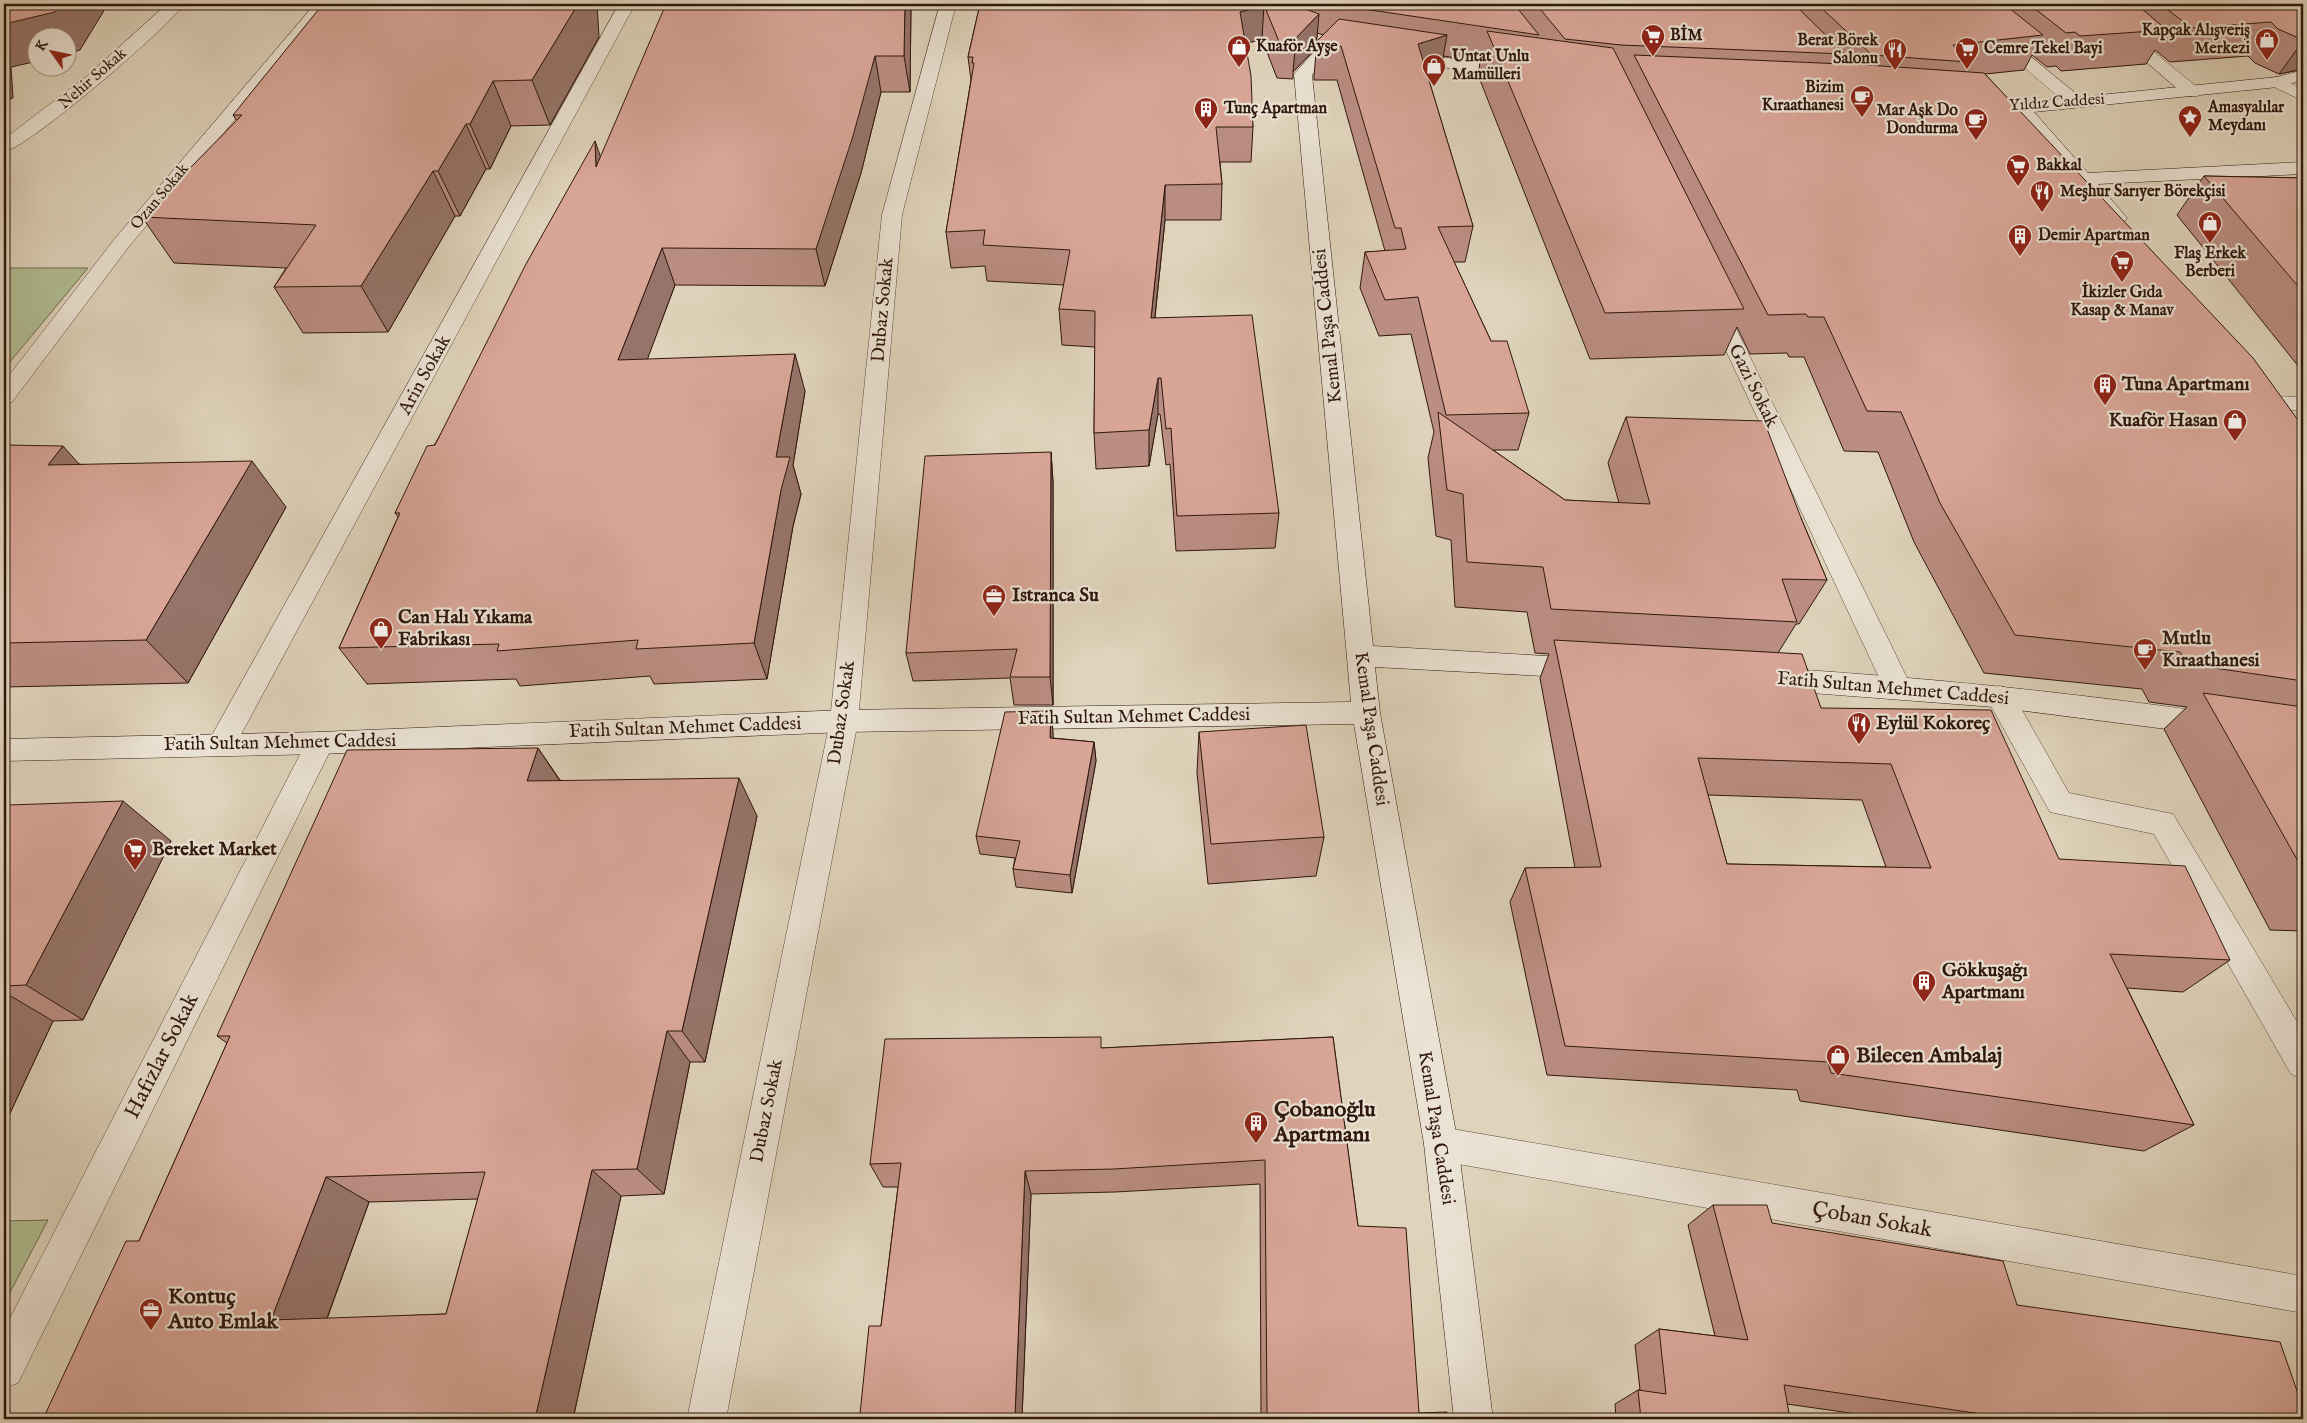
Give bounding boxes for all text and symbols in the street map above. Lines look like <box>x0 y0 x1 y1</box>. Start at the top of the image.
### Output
place label: Kapçak Alışveriş Merkezi <box>2142 21 2251 59</box>
supermarket icon: BİM <box>1640 23 1666 57</box>
place label: BİM <box>1670 24 1703 46</box>
shop icon: Kapçak Alışveriş Merkezi <box>2254 27 2280 61</box>
north arrow <box>28 28 78 78</box>
place label: Berat Börek Salonu <box>1797 31 1879 69</box>
shop icon: Kuaför Ayşe <box>1226 34 1252 68</box>
text: K <box>32 36 53 55</box>
supermarket icon: Cemre Tekel Bayi <box>1954 36 1980 70</box>
place label: Kuaför Ayşe <box>1256 37 1338 57</box>
restaurant icon: Berat Börek Salonu <box>1882 37 1908 71</box>
place label: Cemre Tekel Bayi <box>1984 39 2103 59</box>
street label: Nehir Sokak <box>55 44 131 114</box>
place label: Untat Unlu Mamülleri <box>1451 47 1530 85</box>
shop icon: Untat Unlu Mamülleri <box>1421 53 1447 87</box>
place label: Bizim Kıraathanesi <box>1762 78 1845 116</box>
cafe icon: Bizim Kıraathanesi <box>1849 84 1875 118</box>
street label: Yıldız Caddesi <box>2008 90 2106 116</box>
building icon: Tunç Apartman <box>1193 96 1219 130</box>
place label: Amasyalılar Meydanı <box>2207 98 2284 136</box>
place label: Tunç Apartman <box>1223 99 1327 119</box>
place label: Mar Aşk Do Dondurma <box>1877 101 1959 139</box>
place icon: Amasyalılar Meydanı <box>2177 104 2203 138</box>
cafe icon: Mar Aşk Do Dondurma <box>1963 107 1989 141</box>
supermarket icon: Bakkal <box>2005 153 2031 187</box>
place label: Bakkal <box>2036 156 2083 176</box>
street label: Ozan Sokak <box>127 159 194 234</box>
restaurant icon: Meşhur Sarıyer Börekçisi <box>2029 179 2055 213</box>
place label: Meşhur Sarıyer Börekçisi <box>2060 182 2226 202</box>
shop icon: Flaş Erkek Berberi <box>2197 210 2223 244</box>
building icon: Demir Apartman <box>2007 223 2033 257</box>
place label: Demir Apartman <box>2038 226 2150 246</box>
place label: Flaş Erkek Berberi <box>2174 244 2246 282</box>
street label: Kemal Paşa Caddesi <box>1308 247 1348 405</box>
supermarket icon: İkizler Gıda Kasap & Manav <box>2109 249 2135 283</box>
street label: Dubaz Sokak <box>866 256 900 363</box>
place label: İkizler Gıda Kasap & Manav <box>2070 281 2174 321</box>
street label: Arin Sokak <box>393 330 457 420</box>
street label: Gazi Sokak <box>1723 340 1784 432</box>
building icon: Tuna Apartmanı <box>2092 372 2118 406</box>
place label: Tuna Apartmanı <box>2121 373 2249 397</box>
shop icon: Kuaför Hasan <box>2222 408 2248 442</box>
place label: Kuaför Hasan <box>2109 409 2218 433</box>
office icon: Istranca Su <box>981 583 1007 617</box>
place label: Istranca Su <box>1012 584 1099 608</box>
place label: Can Halı Yıkama Fabrikası <box>398 606 533 652</box>
shop icon: Can Halı Yıkama Fabrikası <box>368 616 394 650</box>
place label: Mutlu Kıraathanesi <box>2162 627 2260 673</box>
cafe icon: Mutlu Kıraathanesi <box>2132 637 2158 671</box>
street label: Kemal Paşa Caddesi <box>1348 650 1394 808</box>
street label: Dubaz Sokak <box>823 659 861 767</box>
street label: Fatih Sultan Mehmet Caddesi <box>1776 667 2010 711</box>
street label: Fatih Sultan Mehmet Caddesi <box>1017 703 1251 731</box>
restaurant icon: Eylül Kokoreç <box>1846 711 1872 745</box>
street label: Fatih Sultan Mehmet Caddesi <box>568 712 802 744</box>
place label: Eylül Kokoreç <box>1876 712 1990 736</box>
street label: Fatih Sultan Mehmet Caddesi <box>163 729 397 757</box>
supermarket icon: Bereket Market <box>122 837 148 871</box>
place label: Bereket Market <box>152 838 277 862</box>
place label: Gökkuşağı Apartmanı <box>1941 959 2028 1005</box>
building icon: Gökkuşağı Apartmanı <box>1911 969 1937 1003</box>
street label: Hafızlar Sokak <box>118 988 206 1123</box>
place label: Bilecen Ambalaj <box>1856 1042 2002 1070</box>
shop icon: Bilecen Ambalaj <box>1825 1043 1851 1077</box>
street label: Kemal Paşa Caddesi <box>1412 1049 1460 1207</box>
street label: Dubaz Sokak <box>745 1056 789 1165</box>
place label: Çobanoğlu Apartmanı <box>1273 1096 1376 1149</box>
building icon: Çobanoğlu Apartmanı <box>1243 1110 1269 1144</box>
street label: Çoban Sokak <box>1810 1196 1934 1244</box>
place label: Kontuç Auto Emlak <box>167 1283 279 1336</box>
office icon: Kontuç Auto Emlak <box>138 1297 164 1331</box>

